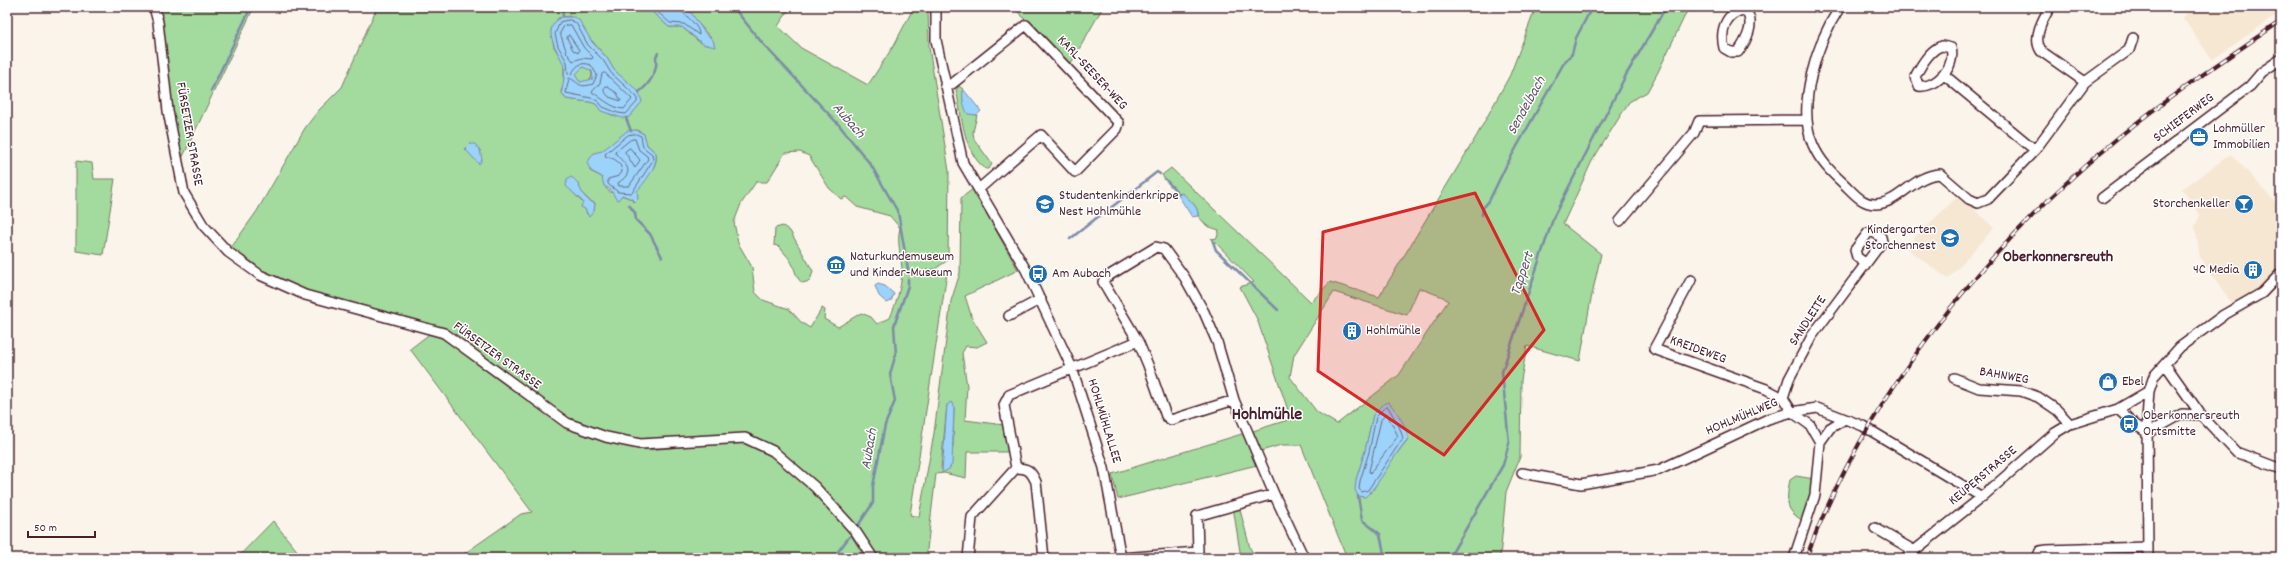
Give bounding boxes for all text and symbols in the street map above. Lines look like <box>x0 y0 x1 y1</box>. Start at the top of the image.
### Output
street label: KARL-SEESER-WEG <box>1052 31 1132 115</box>
water label: Sendelbach <box>1502 72 1553 139</box>
street label: FÜRSETZER STRASSE <box>170 81 208 188</box>
street label: SCHIEFERWEG <box>2149 88 2219 148</box>
water label: Aubach <box>826 98 871 145</box>
place label: Lohmüller Immobilien <box>2213 119 2270 155</box>
office icon: Lohmüller Immobilien <box>2188 126 2210 148</box>
place label: Studentenkinderkrippe Nest Hohlmühle <box>1059 186 1179 222</box>
school or university icon: Studentenkinderkrippe Nest Hohlmühle <box>1034 193 1056 215</box>
bar icon: Storchenkeller <box>2233 193 2255 215</box>
place label: Storchenkeller <box>2153 194 2231 214</box>
place label: Kindergarten Storchennest <box>1865 220 1936 256</box>
school or university icon: Kindergarten Storchennest <box>1939 227 1961 249</box>
district label: Oberkonnersreuth <box>2003 246 2113 269</box>
place label: Naturkundemuseum und Kinder-Museum <box>850 247 954 283</box>
water label: Tappert <box>1505 248 1541 299</box>
museum icon: Naturkundemuseum und Kinder-Museum <box>825 254 847 276</box>
building icon: 4C Media <box>2242 259 2264 281</box>
place label: 4C Media <box>2193 260 2239 280</box>
bus stop icon: Am Aubach <box>1027 263 1049 285</box>
place label: Am Aubach <box>1052 264 1111 284</box>
street label: SANDLEITE <box>1784 291 1832 350</box>
street label: FÜRSETZER STRASSE <box>449 317 546 395</box>
building icon: Hohlmühle <box>1341 320 1363 342</box>
place label: Hohlmühle <box>1366 321 1421 341</box>
street label: KREIDEWEG <box>1667 331 1729 369</box>
street label: BAHNWEG <box>1978 362 2030 390</box>
shop icon: Ebel <box>2097 371 2119 393</box>
place label: Ebel <box>2122 372 2145 392</box>
street label: HOHLMÜHLALLEE <box>1082 376 1127 466</box>
street label: HOHLMÜHLWEG <box>1703 393 1781 441</box>
district label: Hohlmühle <box>1232 403 1302 428</box>
place label: Oberkonnersreuth Ortsmitte <box>2143 406 2240 442</box>
bus stop icon: Oberkonnersreuth Ortsmitte <box>2118 413 2140 435</box>
water label: Aubach <box>856 426 885 471</box>
street label: KEUPERSTRASSE <box>1944 441 2022 511</box>
scale bar <box>28 513 95 539</box>
text: 50 m <box>34 520 57 537</box>

